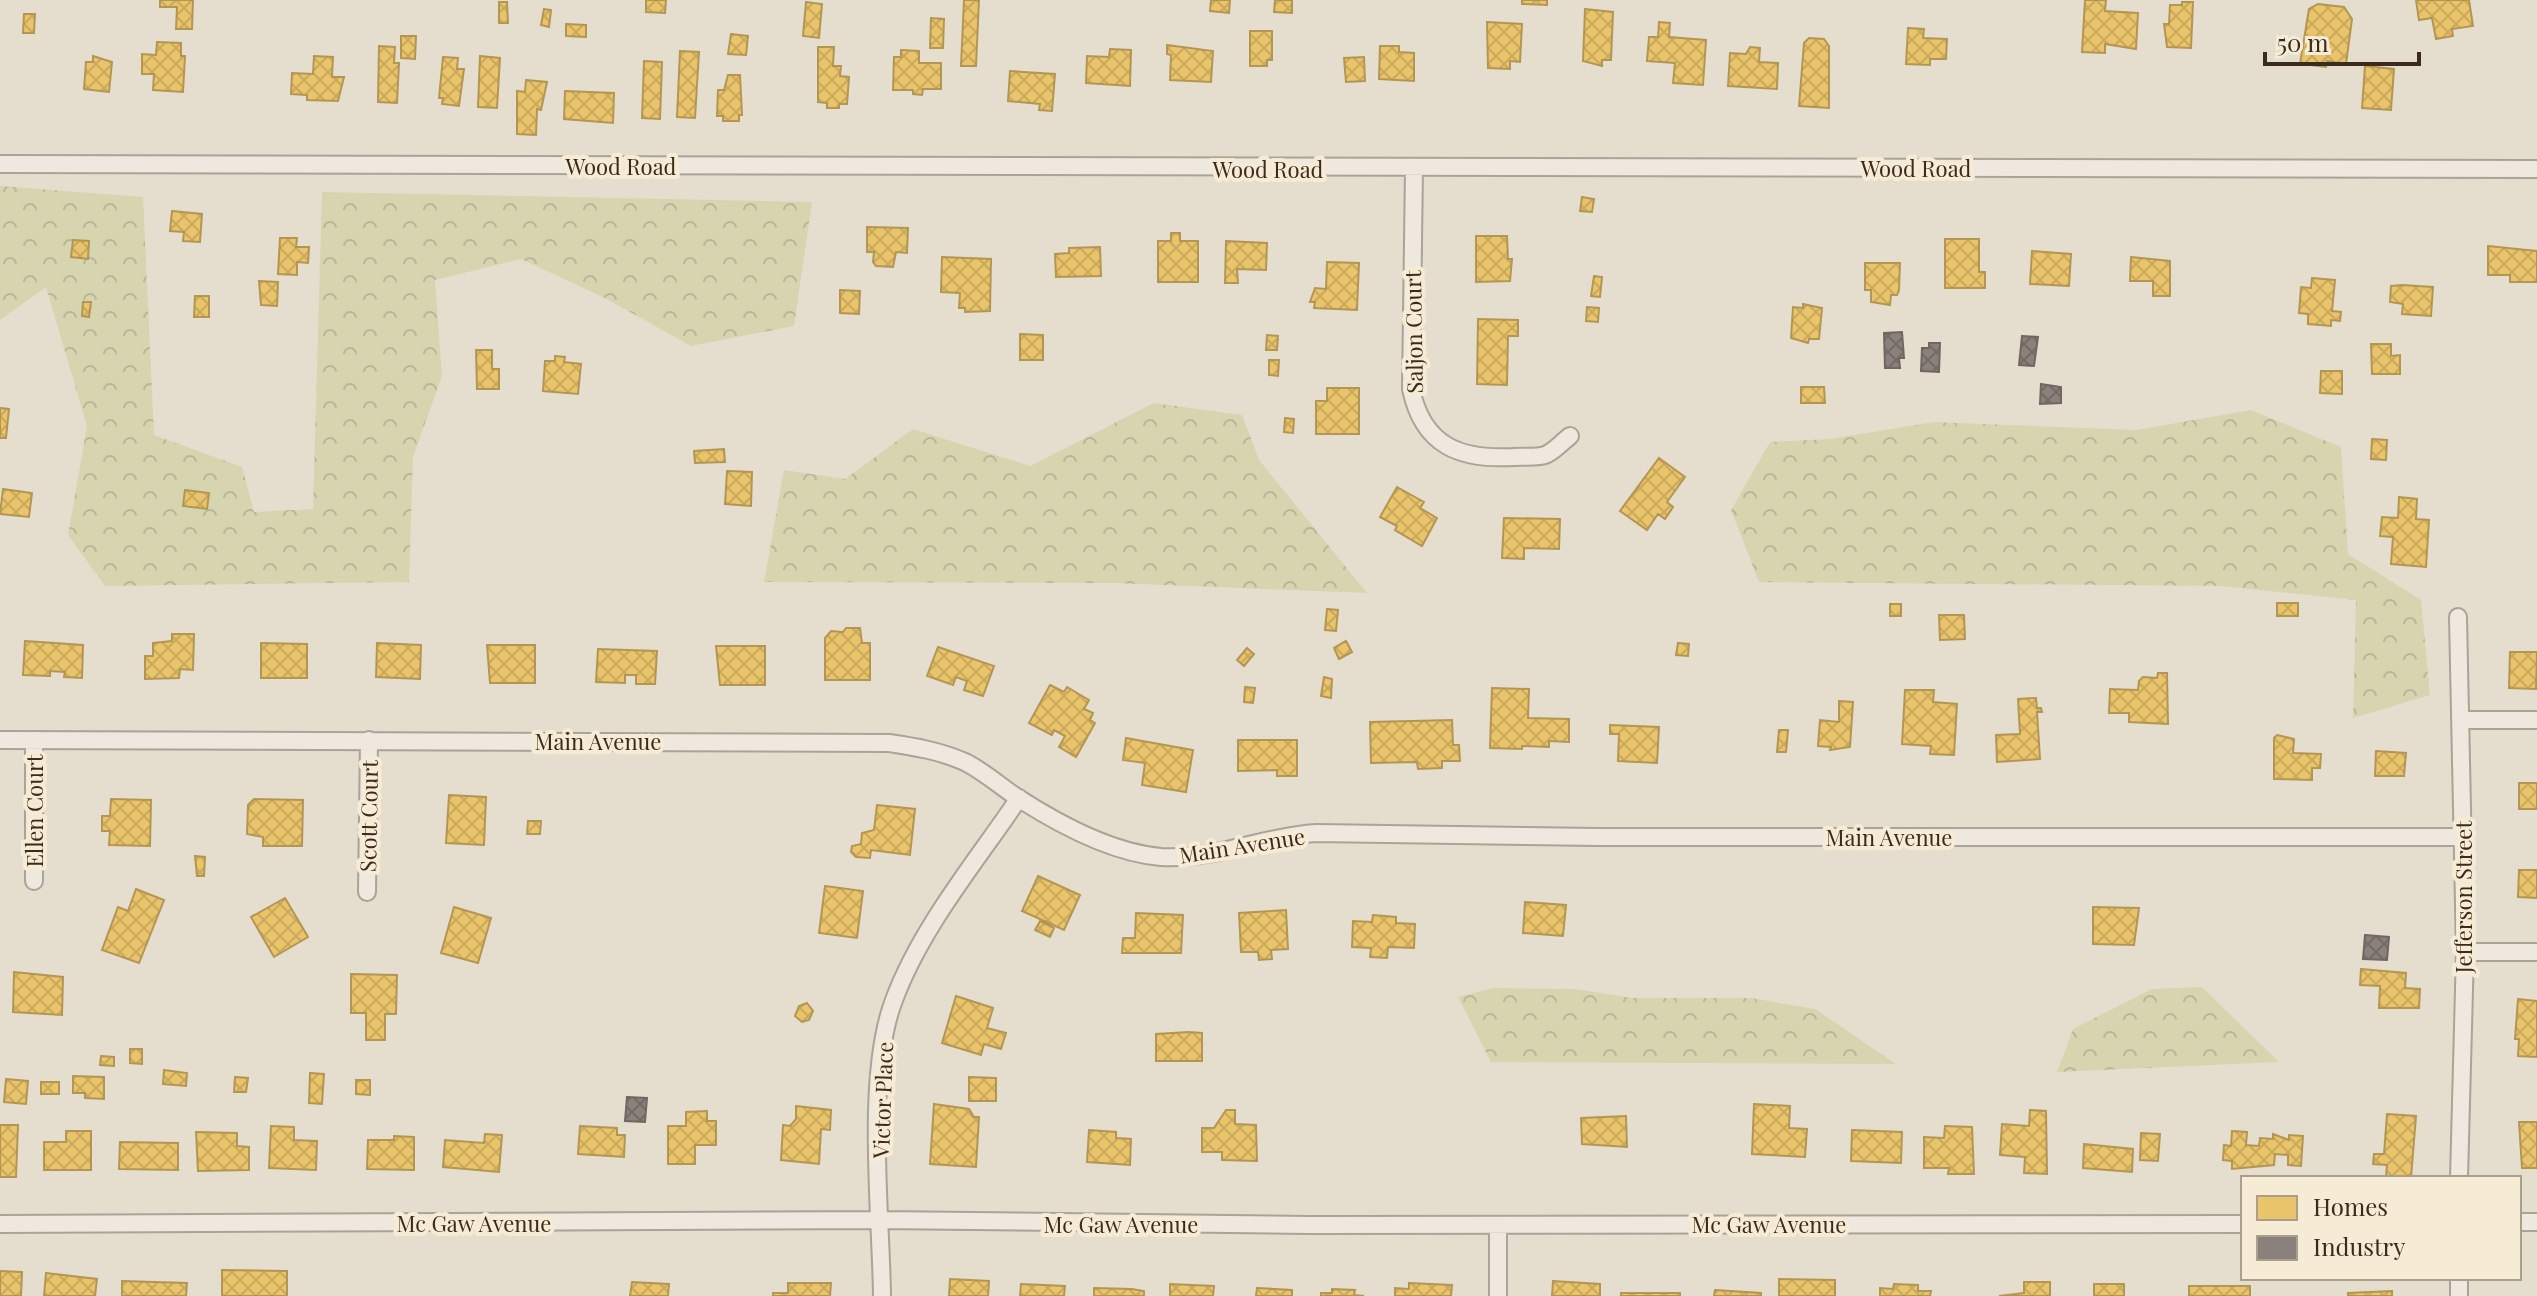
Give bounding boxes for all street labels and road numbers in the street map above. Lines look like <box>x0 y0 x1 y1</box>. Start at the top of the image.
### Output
street label: Wood Road <box>565 151 677 181</box>
street label: Wood Road <box>1860 153 1972 183</box>
street label: Wood Road <box>1212 154 1324 184</box>
street label: Saljon Court <box>1397 269 1429 394</box>
street label: Main Avenue <box>535 726 661 756</box>
street label: Ellen Court <box>19 753 49 868</box>
street label: Scott Court <box>352 759 384 872</box>
street label: Main Avenue <box>1177 820 1307 870</box>
street label: Jefferson Street <box>2448 820 2478 974</box>
street label: Main Avenue <box>1826 822 1952 852</box>
street label: Victor Place <box>865 1041 899 1160</box>
street label: Mc Gaw Avenue <box>397 1208 551 1238</box>
street label: Mc Gaw Avenue <box>1044 1209 1198 1239</box>
street label: Mc Gaw Avenue <box>1692 1209 1846 1239</box>

